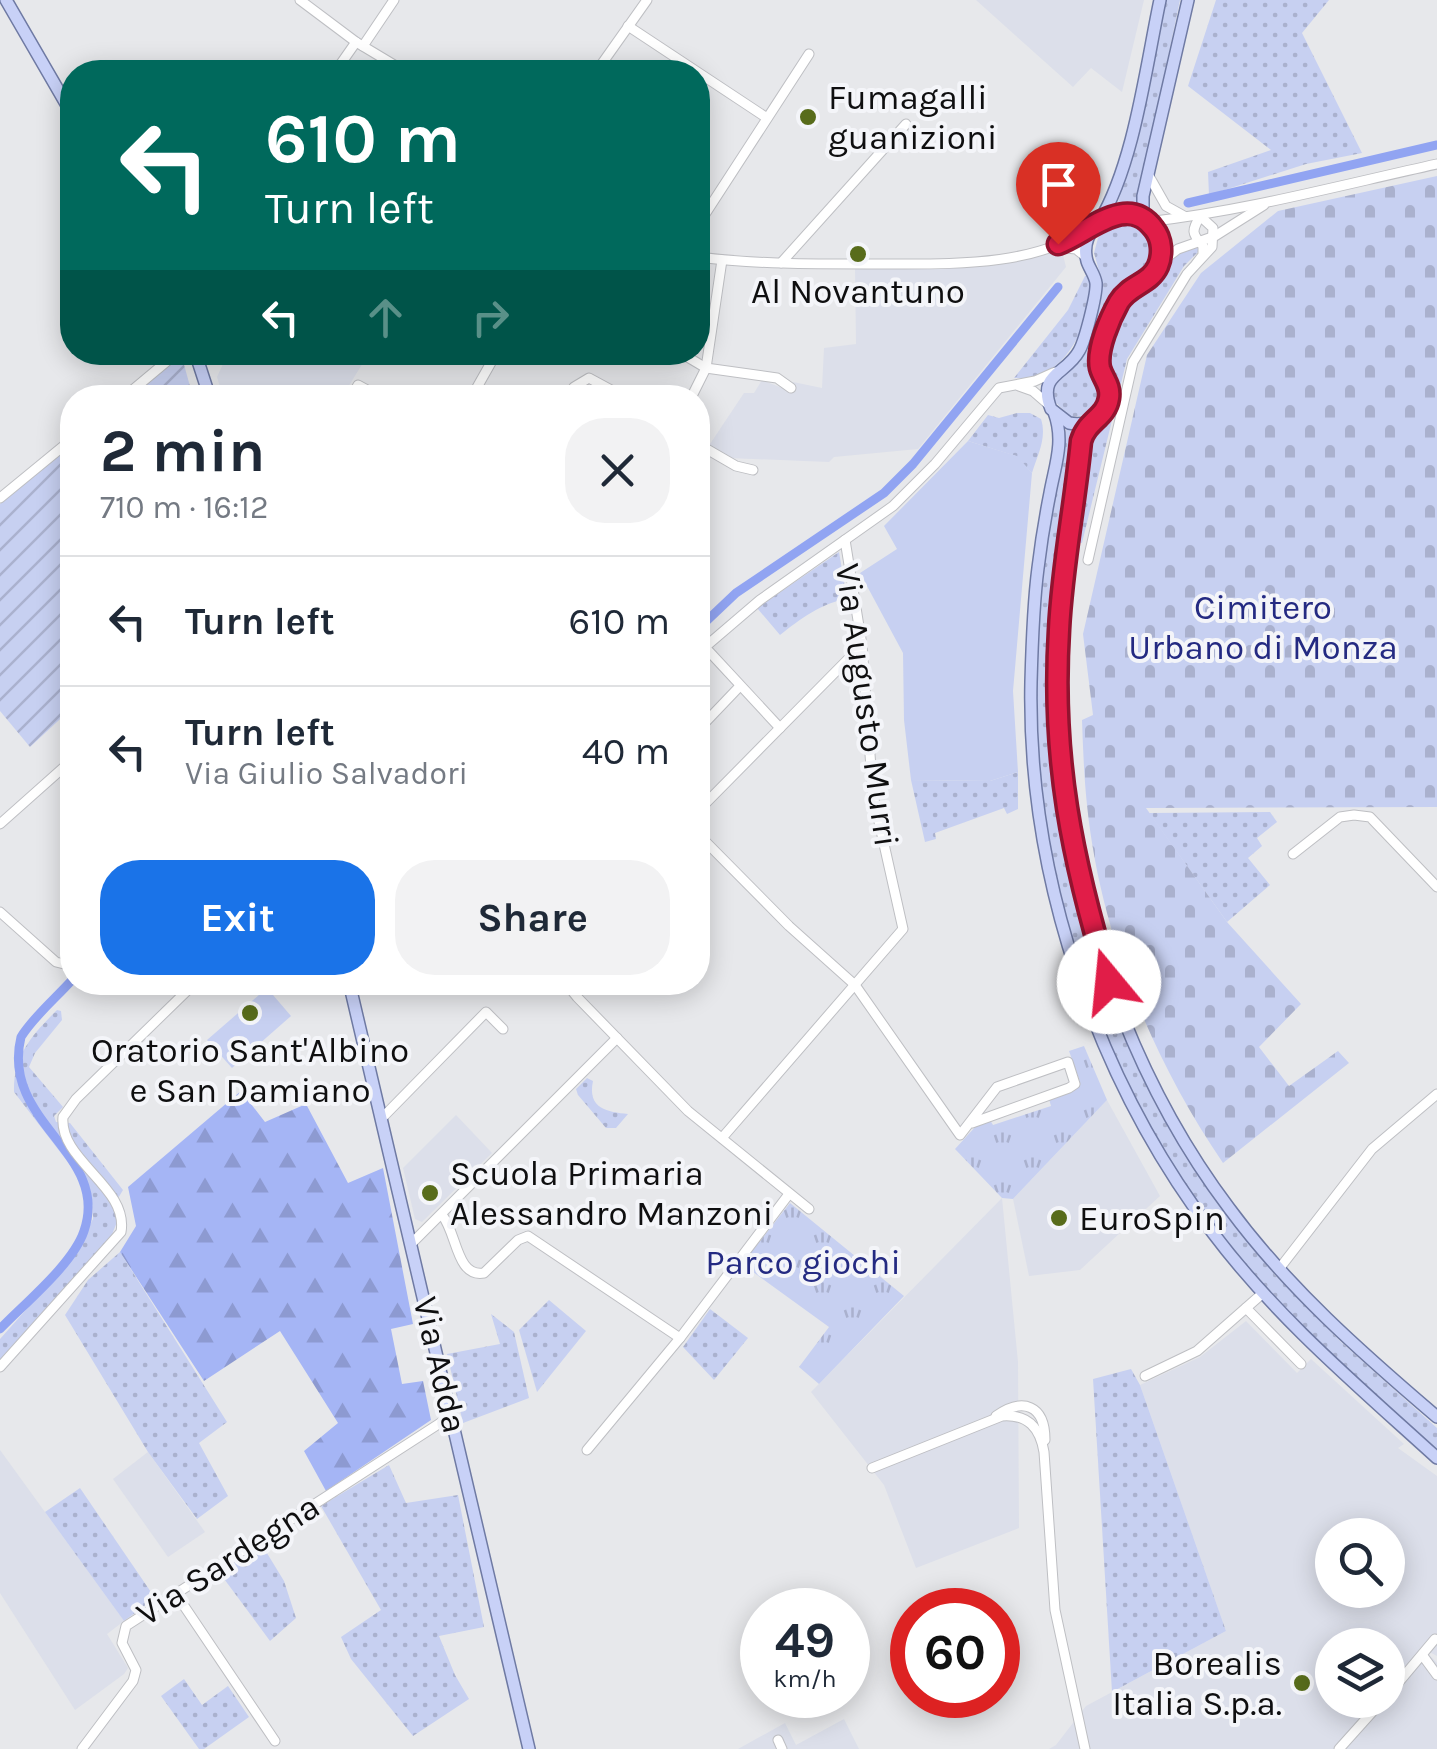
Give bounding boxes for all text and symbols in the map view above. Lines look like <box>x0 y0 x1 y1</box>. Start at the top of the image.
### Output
place label: Fumagalli guanizioni <box>828 77 998 158</box>
text: 610 m <box>265 98 461 180</box>
icon: left <box>100 100 230 230</box>
marker: Fumagalli guanizioni <box>797 106 819 128</box>
pin <box>1016 142 1101 245</box>
icon: arrive <box>1031 157 1086 212</box>
text: Turn left <box>265 182 434 234</box>
marker: Al Novantuno <box>847 243 869 265</box>
place label: Al Novantuno <box>751 271 965 312</box>
icon: left <box>253 290 308 345</box>
icon: ahead <box>358 290 413 345</box>
icon: right <box>463 290 518 345</box>
text: 2 min <box>100 416 265 486</box>
button: close <box>565 418 670 523</box>
text: 710 m · 16:12 <box>100 489 268 526</box>
street label: Via Augusto Murri <box>827 561 907 849</box>
park label: Cimitero Urbano di Monza <box>1128 587 1398 668</box>
icon: left <box>100 594 155 649</box>
text: Turn left <box>185 599 335 644</box>
text: 610 m <box>569 599 670 644</box>
text: Turn left <box>185 710 335 755</box>
icon: left <box>100 724 155 779</box>
text: 40 m <box>582 729 670 774</box>
text: Via Giulio Salvadori <box>185 755 468 792</box>
button: Exit <box>100 860 375 975</box>
button: Share <box>395 860 670 975</box>
position arrow <box>1057 930 1161 1034</box>
marker: Oratorio Sant'Albino e San Damiano <box>239 1002 261 1024</box>
place label: Oratorio Sant'Albino e San Damiano <box>91 1030 409 1111</box>
place label: Scuola Primaria Alessandro Manzoni <box>450 1153 773 1234</box>
marker: Scuola Primaria Alessandro Manzoni <box>419 1182 441 1204</box>
place label: EuroSpin <box>1079 1198 1225 1239</box>
marker: EuroSpin <box>1048 1207 1070 1229</box>
park label: Parco giochi <box>705 1242 901 1283</box>
street label: Via Adda <box>404 1293 476 1437</box>
street label: Via Sardegna <box>129 1486 327 1634</box>
map controls <box>1315 1518 1405 1718</box>
button: search <box>1315 1518 1405 1608</box>
speed limit sign: 60 <box>890 1588 1020 1718</box>
text: 49 <box>775 1611 835 1670</box>
button: layers <box>1315 1628 1405 1718</box>
place label: Borealis Italia S.p.a. <box>1112 1643 1282 1724</box>
text: km/h <box>773 1664 837 1693</box>
marker: Borealis Italia S.p.a. <box>1291 1672 1313 1694</box>

